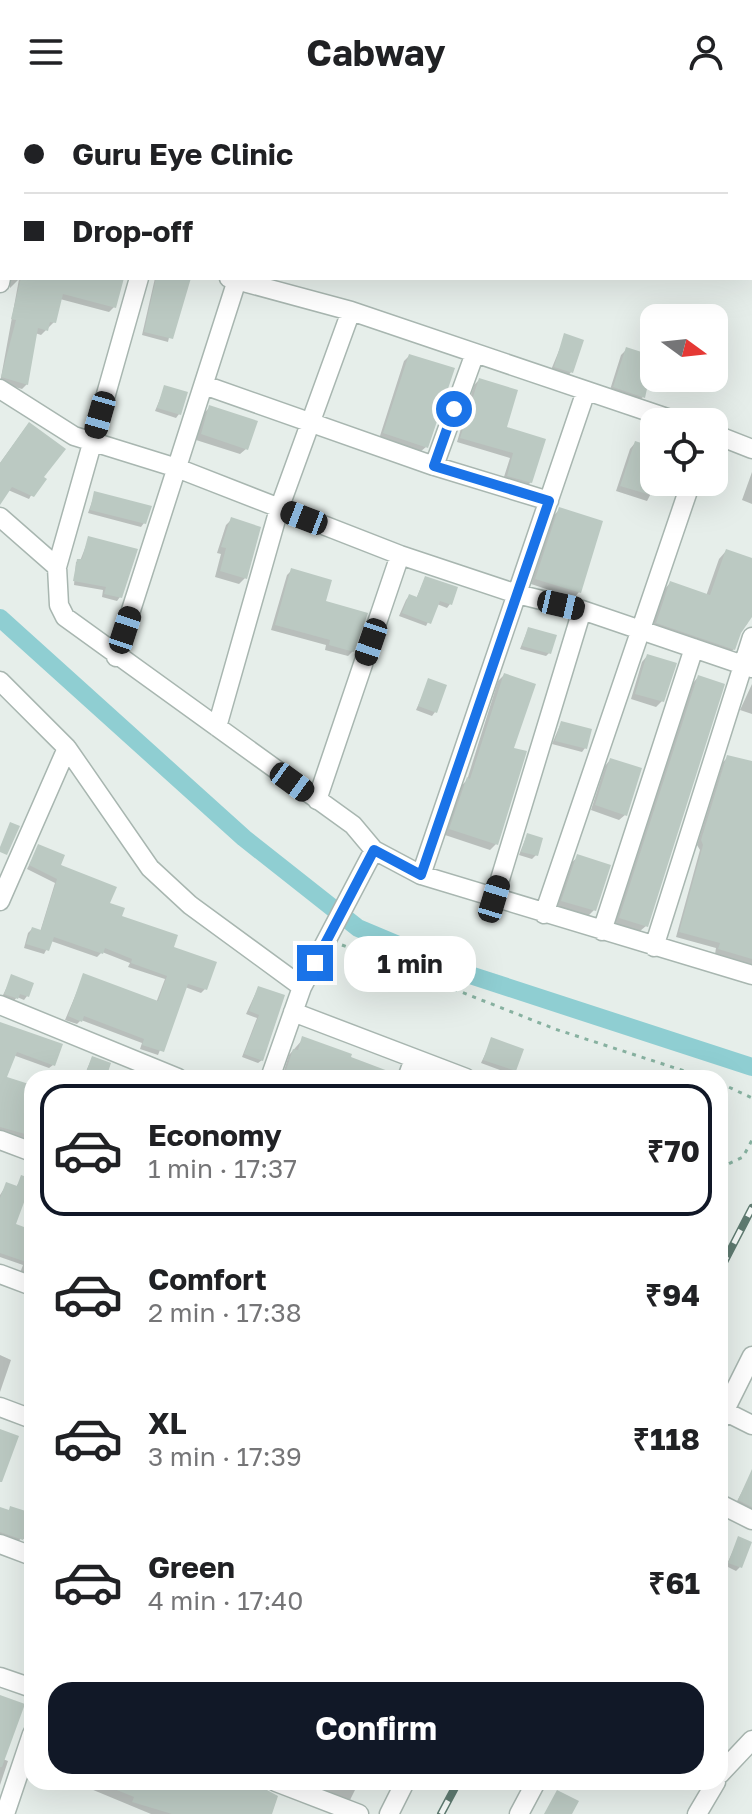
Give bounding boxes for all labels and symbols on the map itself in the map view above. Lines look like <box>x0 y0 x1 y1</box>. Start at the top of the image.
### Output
north arrow <box>640 304 728 392</box>
car <box>82 389 118 441</box>
route start <box>436 391 472 427</box>
car <box>277 498 331 538</box>
car <box>535 588 587 622</box>
car <box>106 603 144 657</box>
car <box>352 615 390 669</box>
car <box>266 758 318 806</box>
car <box>476 873 512 925</box>
callout: 1 min <box>343 935 475 991</box>
route end <box>297 945 333 981</box>

